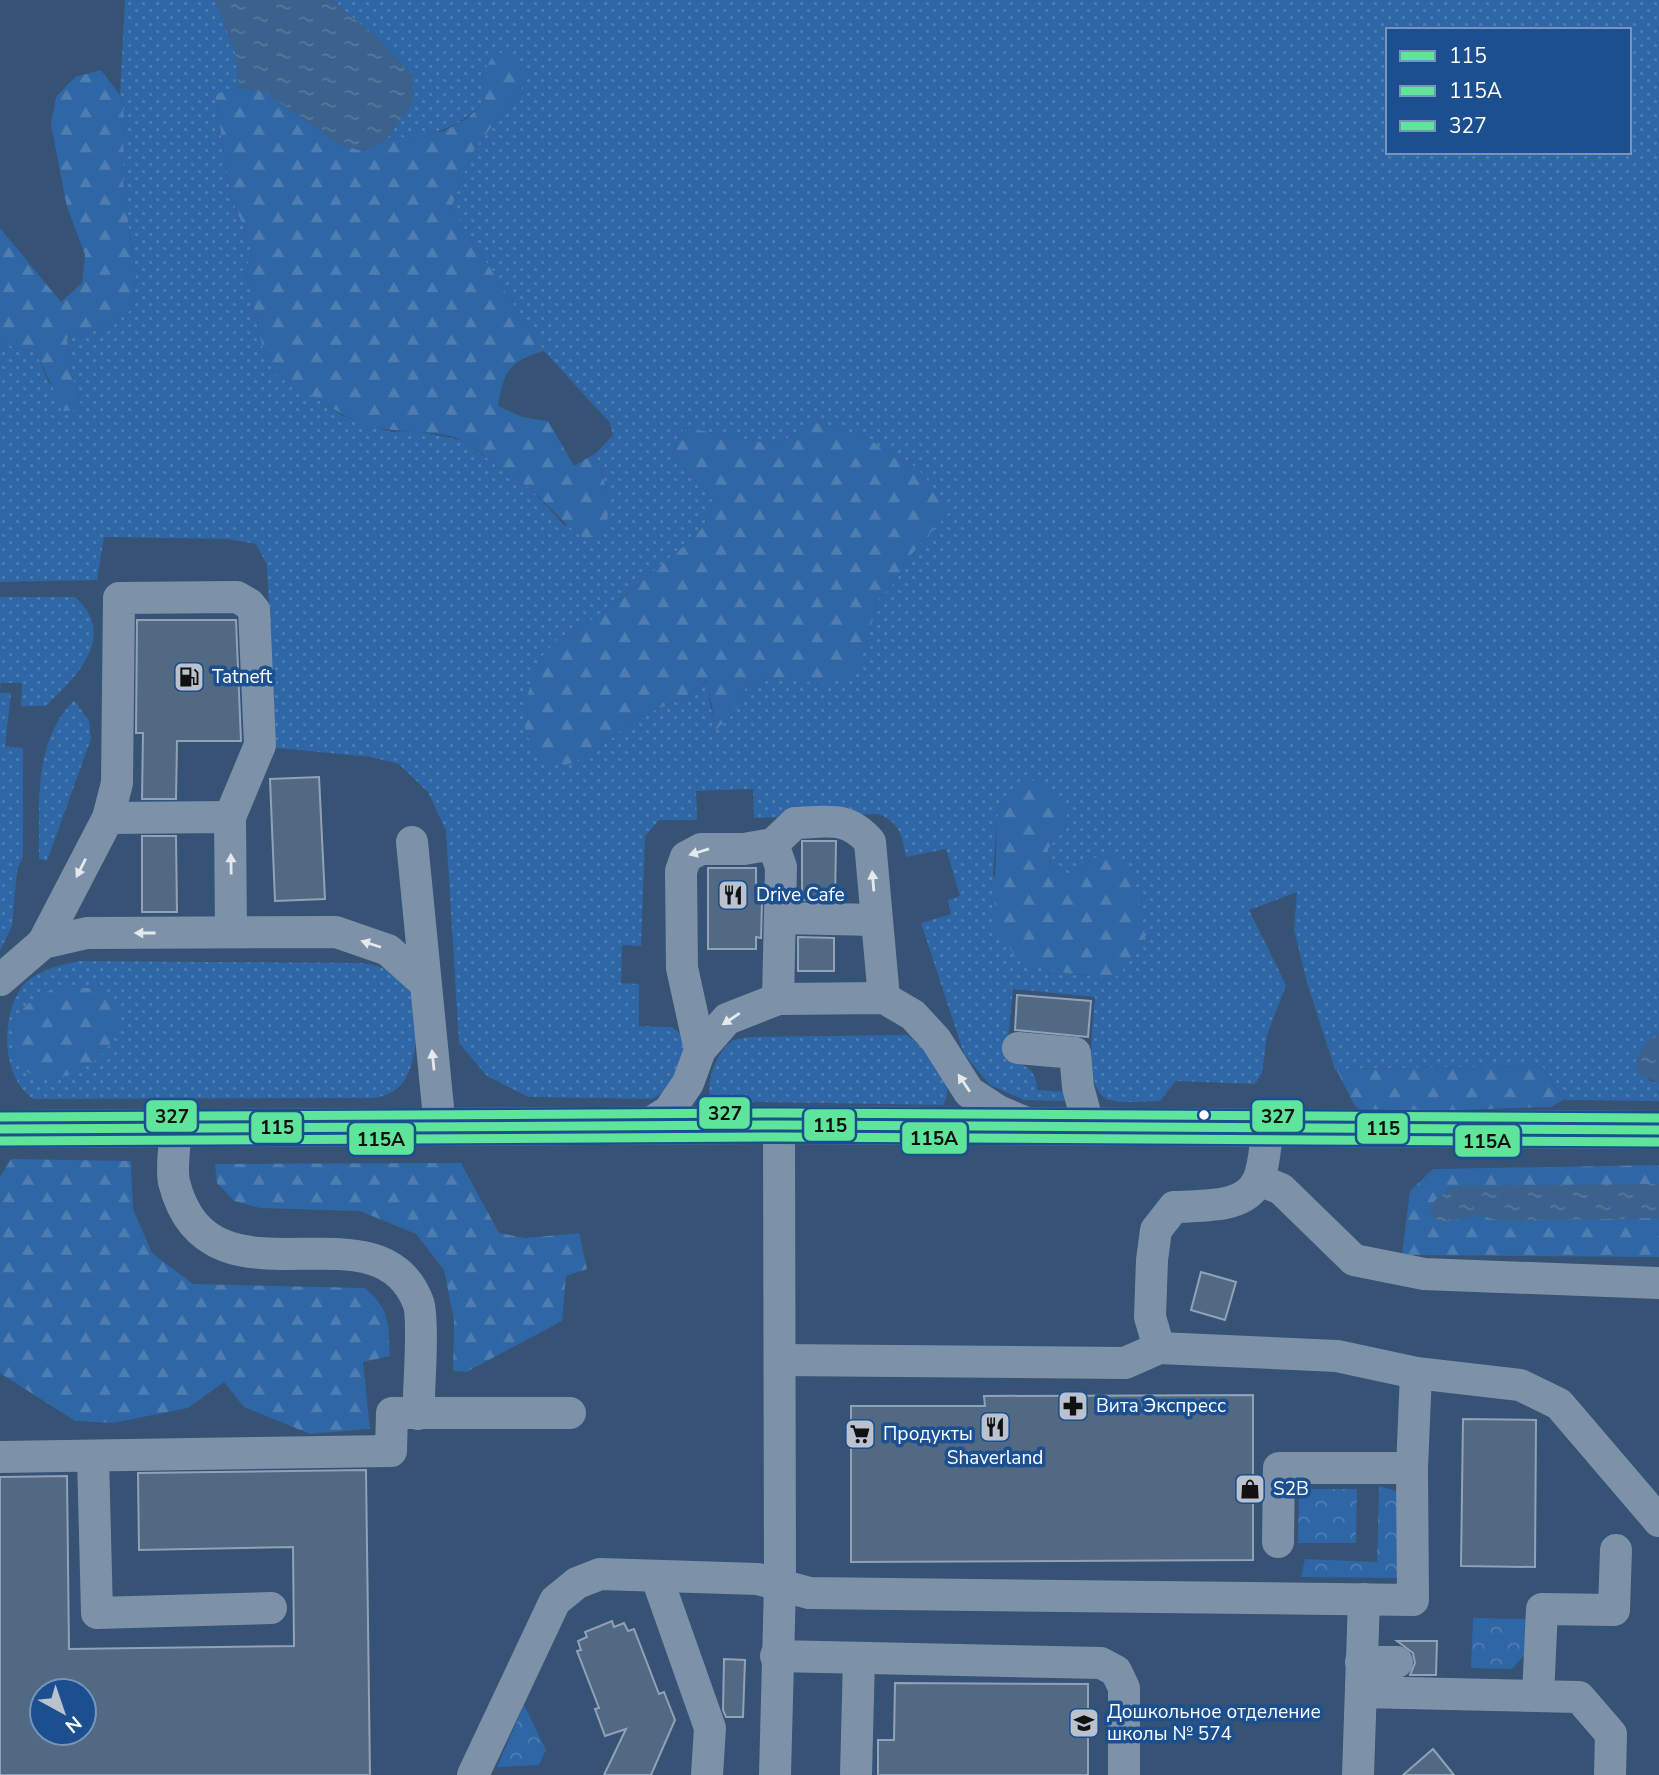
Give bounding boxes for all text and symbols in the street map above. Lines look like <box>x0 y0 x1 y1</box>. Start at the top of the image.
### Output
legend <box>1386 28 1631 154</box>
text: 115 <box>1449 42 1487 70</box>
text: 115А <box>1449 77 1502 105</box>
text: 327 <box>1449 112 1487 140</box>
fuel station icon: Tatneft <box>172 660 206 694</box>
place label: Tatneft <box>212 664 272 690</box>
one-way arrow <box>688 848 709 858</box>
one-way arrow <box>225 853 237 875</box>
one-way arrow <box>76 858 87 878</box>
one-way arrow <box>867 870 878 892</box>
restaurant icon: Drive Cafe <box>716 878 750 912</box>
place label: Drive Cafe <box>756 882 845 908</box>
one-way arrow <box>134 927 156 939</box>
one-way arrow <box>360 938 381 949</box>
one-way arrow <box>722 1012 740 1026</box>
one-way arrow <box>427 1049 438 1071</box>
one-way arrow <box>957 1073 970 1093</box>
line badge: 327 <box>698 1096 751 1130</box>
line badge: 327 <box>145 1099 198 1133</box>
line badge: 327 <box>1251 1099 1304 1133</box>
text: 327 <box>708 1101 742 1127</box>
text: 327 <box>155 1104 189 1130</box>
text: 327 <box>1261 1104 1295 1130</box>
line badge: 115 <box>803 1108 856 1142</box>
unlabelled marker <box>1197 1108 1211 1122</box>
line badge: 115 <box>250 1111 303 1144</box>
line badge: 115 <box>1356 1112 1409 1145</box>
text: 115 <box>813 1113 847 1139</box>
text: 115 <box>260 1115 294 1141</box>
text: 115 <box>1366 1116 1400 1142</box>
line badge: 115А <box>901 1121 968 1155</box>
line badge: 115А <box>348 1122 415 1156</box>
line badge: 115А <box>1454 1124 1521 1158</box>
text: 115А <box>910 1126 959 1152</box>
text: 115А <box>357 1127 406 1153</box>
text: 115А <box>1463 1129 1512 1155</box>
pharmacy icon: Вита Экспресс <box>1056 1389 1090 1423</box>
place label: Вита Экспресс <box>1096 1393 1226 1419</box>
restaurant icon: Shaverland <box>978 1410 1012 1444</box>
supermarket icon: Продукты <box>843 1417 877 1451</box>
place label: Продукты <box>883 1421 973 1447</box>
place label: Shaverland <box>947 1445 1043 1471</box>
shop icon: S2B <box>1233 1472 1267 1506</box>
place label: S2B <box>1273 1476 1309 1502</box>
north arrow <box>28 1677 98 1747</box>
place label: Дошкольное отделение школы № 574 <box>1107 1699 1321 1747</box>
school or university icon: Дошкольное отделение школы № 574 <box>1067 1706 1101 1740</box>
text: N <box>59 1710 87 1739</box>

